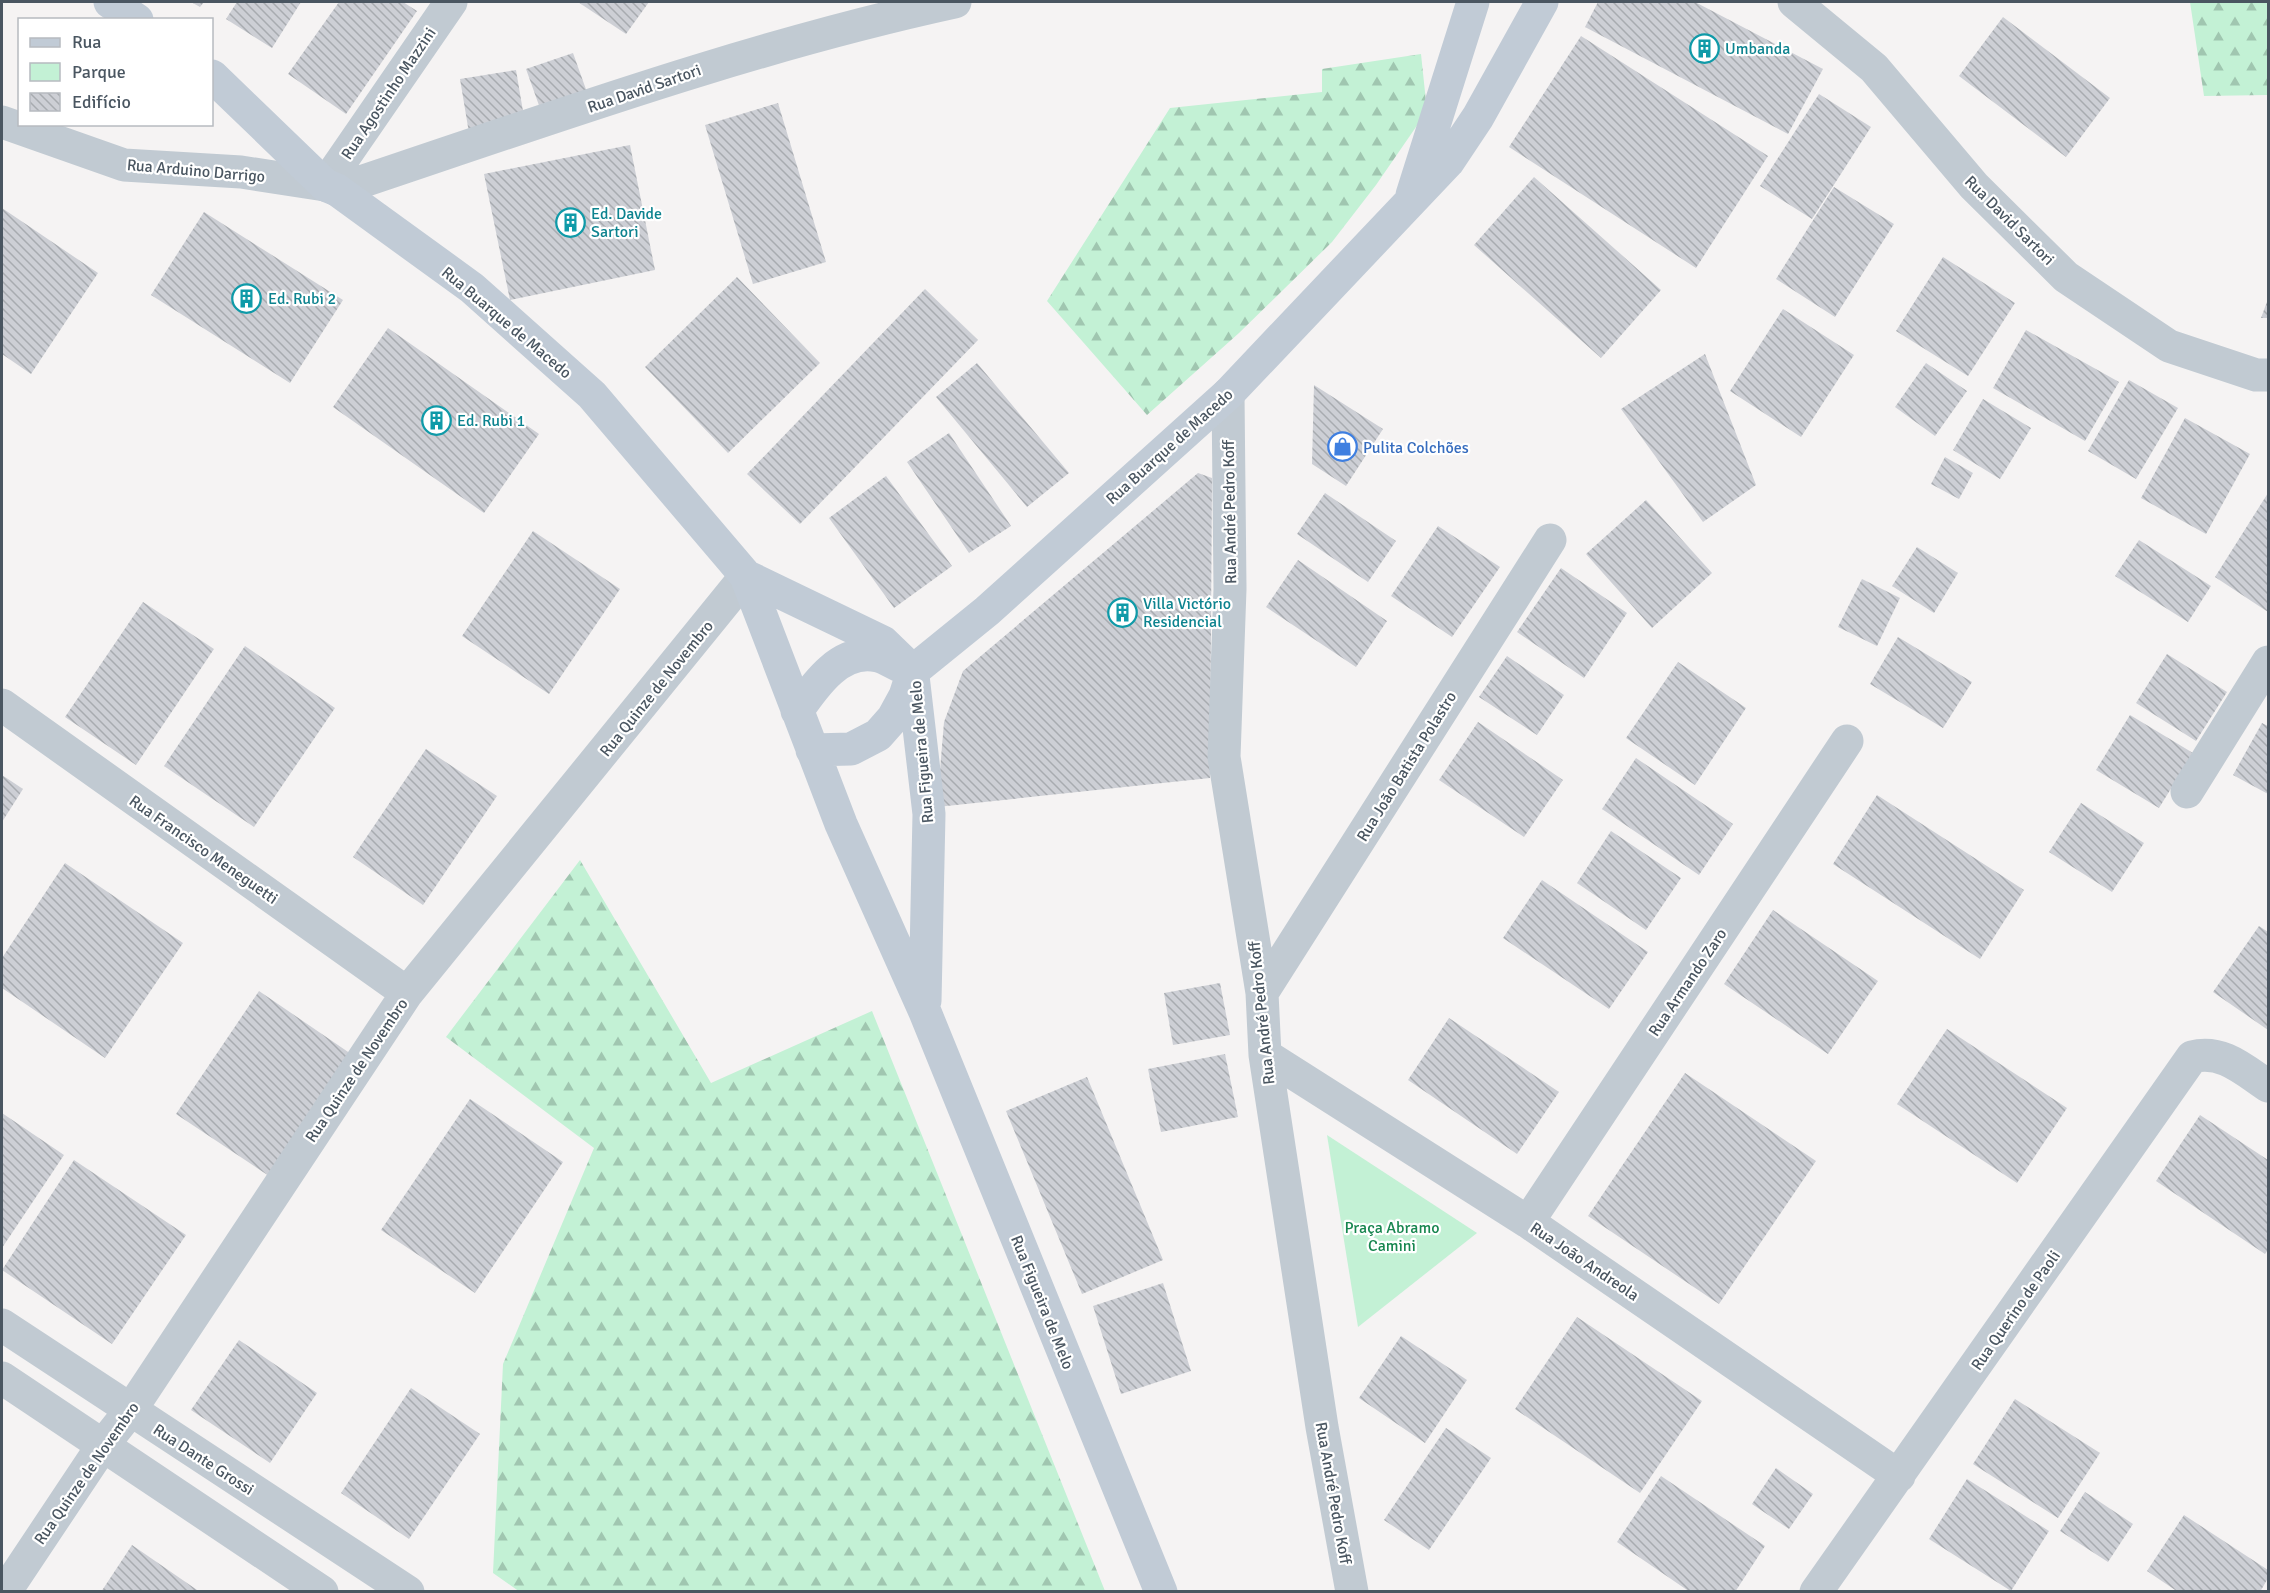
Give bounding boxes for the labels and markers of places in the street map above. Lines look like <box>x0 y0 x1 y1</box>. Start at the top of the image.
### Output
building icon: Umbanda <box>1688 32 1720 64</box>
place label: Umbanda <box>1725 39 1790 59</box>
place label: Ed. Davide Sartori <box>591 204 662 242</box>
building icon: Ed. Davide Sartori <box>554 206 586 238</box>
building icon: Ed. Rubi 2 <box>231 282 263 314</box>
place label: Ed. Rubi 2 <box>268 289 336 309</box>
building icon: Ed. Rubi 1 <box>420 404 452 436</box>
place label: Ed. Rubi 1 <box>457 411 525 431</box>
shop icon: Pulita Colchões <box>1326 431 1358 463</box>
place label: Pulita Colchões <box>1363 438 1469 458</box>
place label: Villa Victório Residencial <box>1143 594 1231 632</box>
building icon: Villa Victório Residencial <box>1106 596 1138 628</box>

